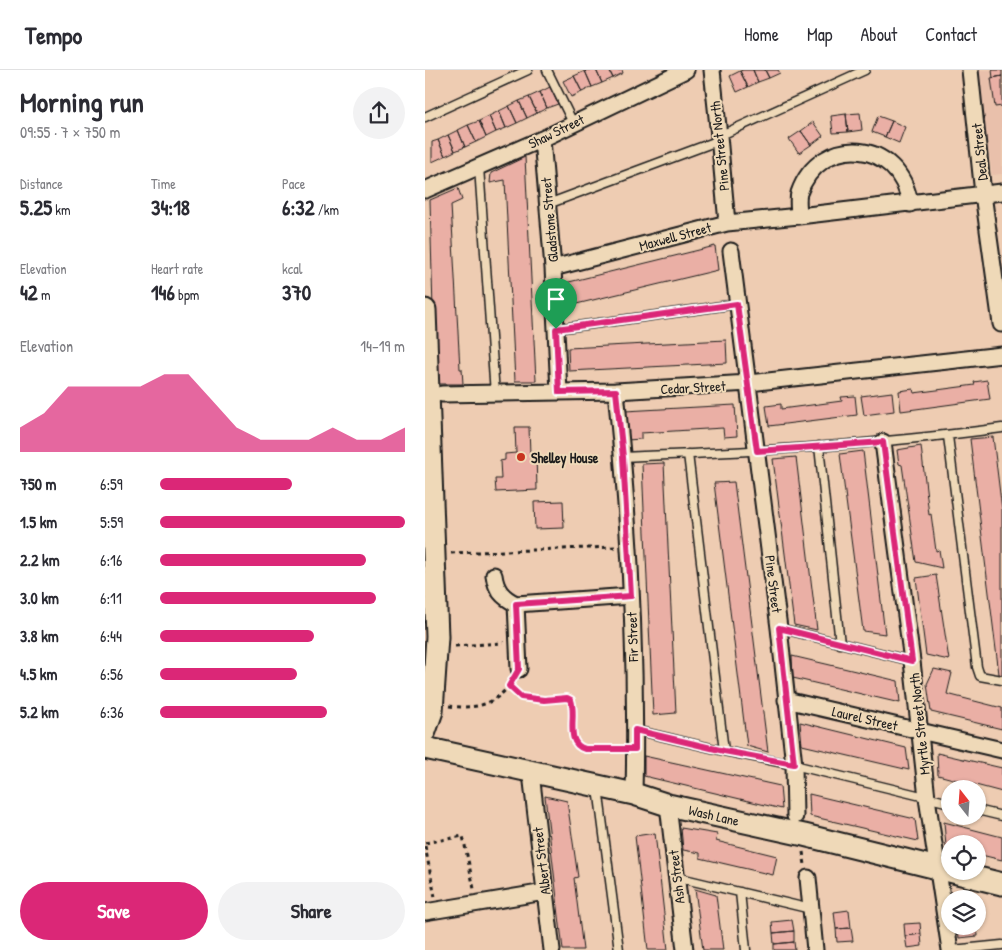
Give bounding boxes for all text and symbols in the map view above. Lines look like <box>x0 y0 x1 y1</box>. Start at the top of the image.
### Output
text: Tempo <box>25 19 82 51</box>
text: Home <box>744 22 779 47</box>
text: Map <box>807 22 832 47</box>
text: About <box>860 22 897 47</box>
text: Contact <box>925 22 977 47</box>
text: Morning run <box>20 83 144 121</box>
button: share <box>353 87 405 139</box>
street label: Pine Street North <box>705 100 733 192</box>
street label: Shaw Street <box>525 109 587 153</box>
text: 09:55 · 7 × 750 m <box>20 121 120 143</box>
street label: Deal Street <box>967 122 991 181</box>
text: Distance <box>20 174 63 193</box>
text: Time <box>151 174 176 193</box>
text: Pace <box>282 174 305 193</box>
street label: Gladstone Street <box>536 177 562 263</box>
text: 5.25 <box>20 193 52 222</box>
text: 34:18 <box>151 193 190 222</box>
text: 6:32 <box>282 193 315 222</box>
text: km <box>52 200 71 219</box>
text: /km <box>315 200 339 219</box>
street label: Maxwell Street <box>637 217 713 255</box>
text: Elevation <box>20 259 67 278</box>
text: Heart rate <box>151 259 203 278</box>
text: kcal <box>282 259 302 278</box>
text: 42 <box>20 278 38 307</box>
text: 146 <box>151 278 175 307</box>
text: 370 <box>282 278 311 307</box>
pin <box>535 278 577 329</box>
text: m <box>38 285 50 304</box>
text: bpm <box>175 285 199 304</box>
icon: arrive <box>542 285 570 313</box>
text: Elevation <box>20 335 73 357</box>
text: 14–19 m <box>360 335 405 357</box>
street label: Cedar Street <box>660 376 726 398</box>
place label: Shelley House <box>531 448 599 469</box>
marker: Shelley House <box>515 451 527 463</box>
text: 750 m <box>20 473 56 495</box>
text: 6:59 <box>100 473 123 495</box>
text: 1.5 km <box>20 511 57 533</box>
text: 5:59 <box>100 511 123 533</box>
text: 2.2 km <box>20 549 60 571</box>
text: 6:16 <box>100 549 122 571</box>
street label: Pine Street <box>761 554 787 614</box>
text: 3.0 km <box>20 587 59 609</box>
text: 6:11 <box>100 587 122 609</box>
street label: Fir Street <box>622 612 642 663</box>
text: 3.8 km <box>20 625 59 647</box>
text: 6:44 <box>100 625 122 647</box>
text: 4.5 km <box>20 663 57 685</box>
text: 6:56 <box>100 663 123 685</box>
street label: Myrtle Street North <box>904 672 935 776</box>
text: 5.2 km <box>20 701 59 723</box>
text: 6:36 <box>100 701 124 723</box>
street label: Laurel Street <box>830 701 900 735</box>
north arrow <box>941 780 986 825</box>
map controls <box>941 780 986 935</box>
street label: Wash Lane <box>687 800 741 830</box>
street label: Albert Street <box>527 826 555 896</box>
button: locate <box>941 835 986 880</box>
street label: Ash Street <box>663 849 689 905</box>
button: Save <box>20 882 208 940</box>
button: Share <box>218 882 405 940</box>
button: layers <box>941 890 986 935</box>

